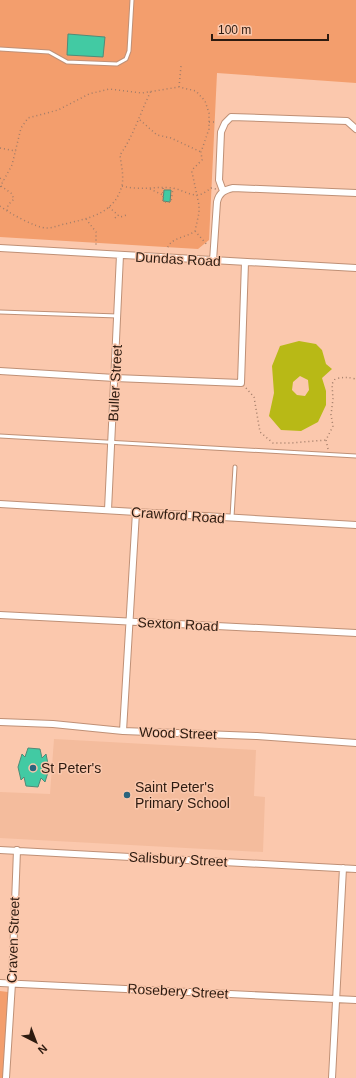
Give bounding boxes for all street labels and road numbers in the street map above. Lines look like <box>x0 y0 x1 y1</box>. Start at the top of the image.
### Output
street label: Dundas Road <box>135 249 221 269</box>
street label: Buller Street <box>105 344 125 422</box>
street label: Crawford Road <box>130 504 226 526</box>
street label: Sexton Road <box>137 614 219 634</box>
street label: Wood Street <box>139 724 217 742</box>
street label: Salisbury Street <box>128 848 228 870</box>
street label: Craven Street <box>3 896 23 983</box>
street label: Rosebery Street <box>127 980 229 1002</box>

